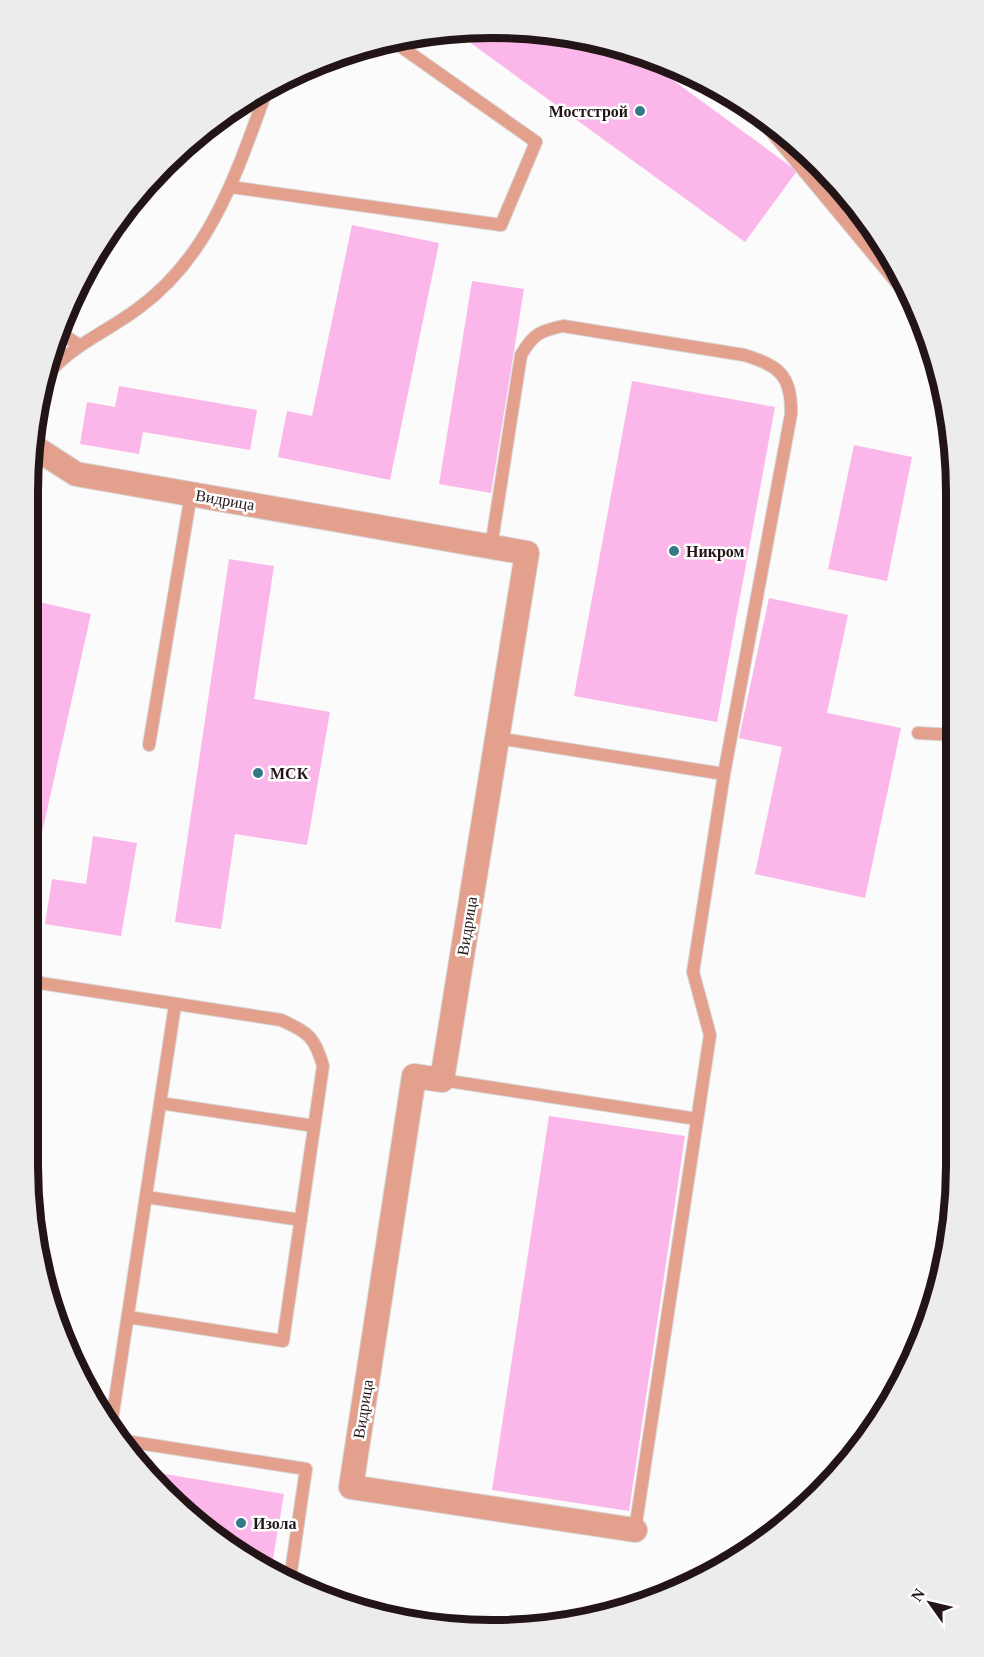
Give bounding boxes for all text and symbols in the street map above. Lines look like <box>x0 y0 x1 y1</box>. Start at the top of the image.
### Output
place label: Мостстрой <box>549 103 628 121</box>
marker: Мостстрой <box>633 104 647 118</box>
street label: Видрица <box>194 486 256 515</box>
place label: Никром <box>686 543 744 561</box>
marker: Никром <box>667 544 681 558</box>
place label: МСК <box>270 765 309 782</box>
marker: МСК <box>251 766 265 780</box>
street label: Видрица <box>454 895 481 957</box>
street label: Видрица <box>350 1378 377 1440</box>
place label: Изола <box>253 1515 297 1532</box>
marker: Изола <box>234 1516 248 1530</box>
north arrow <box>900 1573 960 1633</box>
text: N <box>908 1585 929 1604</box>

